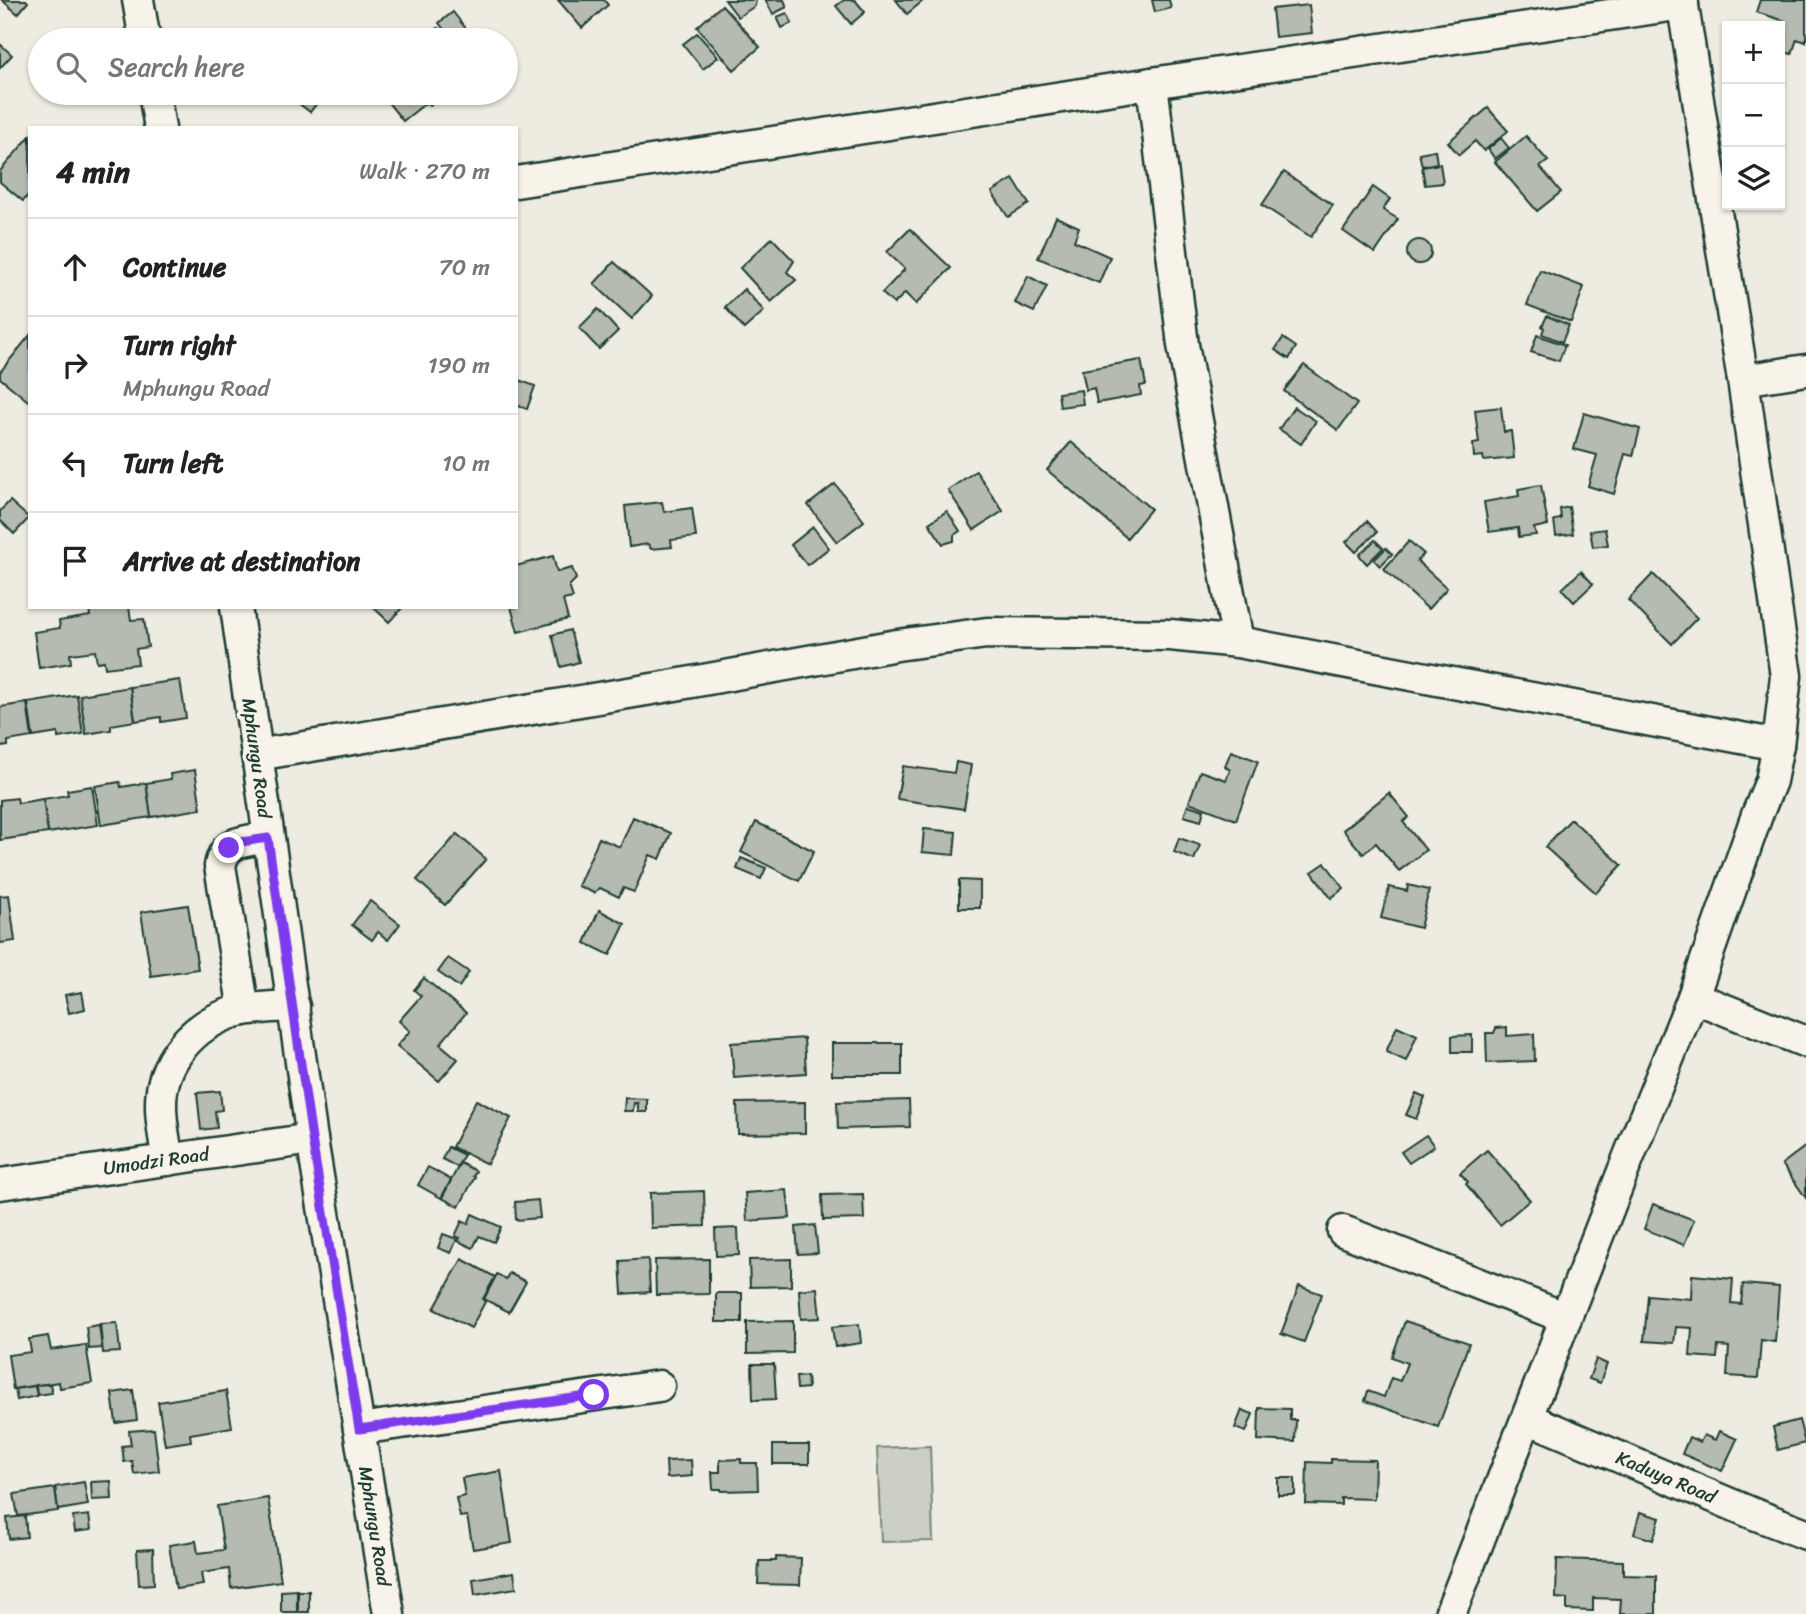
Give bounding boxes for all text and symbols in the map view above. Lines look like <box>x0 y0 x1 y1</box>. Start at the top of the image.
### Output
map controls <box>1722 21 1785 210</box>
button: + <box>1722 21 1785 84</box>
search box <box>28 28 518 105</box>
text: Search here <box>108 44 245 90</box>
icon: search <box>52 48 90 86</box>
button: − <box>1722 84 1785 147</box>
text: 4 min <box>56 145 130 199</box>
button: layers <box>1722 147 1785 210</box>
text: Walk · 270 m <box>359 151 490 192</box>
text: Continue <box>123 244 226 290</box>
text: 70 m <box>439 247 490 288</box>
icon: ahead <box>56 248 94 286</box>
text: Turn right <box>123 322 236 368</box>
text: 190 m <box>428 345 490 386</box>
icon: right <box>56 346 94 384</box>
text: Mphungu Road <box>123 368 270 409</box>
text: Turn left <box>123 440 223 486</box>
text: 10 m <box>442 443 490 484</box>
icon: left <box>56 444 94 482</box>
text: Arrive at destination <box>123 538 360 584</box>
icon: arrive <box>56 542 94 580</box>
street label: Mphungu Road <box>232 696 282 821</box>
route end <box>213 832 244 863</box>
street label: Umodzi Road <box>101 1137 213 1185</box>
route start <box>578 1379 609 1410</box>
street label: Kaduya Road <box>1611 1441 1723 1514</box>
street label: Mphungu Road <box>349 1464 401 1589</box>

